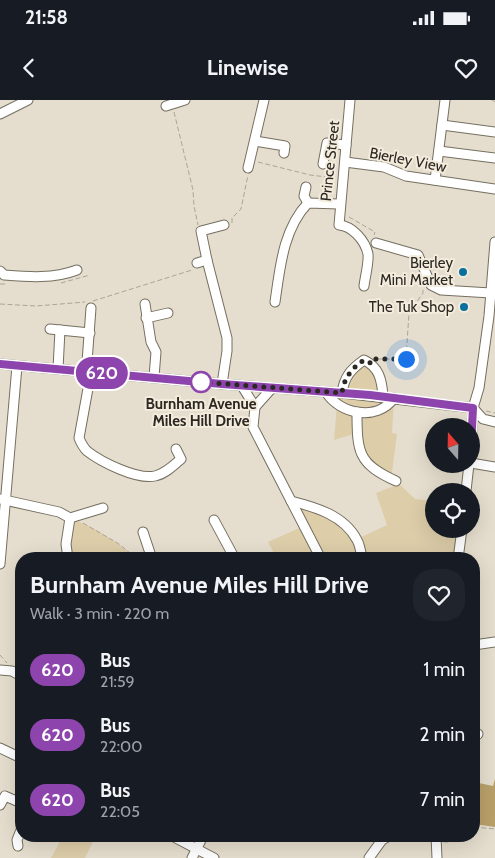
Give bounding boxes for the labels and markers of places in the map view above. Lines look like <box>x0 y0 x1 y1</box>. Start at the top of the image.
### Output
place label: Bierley Mini Market <box>380 254 453 289</box>
marker: Bierley Mini Market <box>457 266 469 278</box>
place label: The Tuk Shop <box>369 298 454 316</box>
marker: The Tuk Shop <box>458 301 470 313</box>
marker: Burnham Avenue Miles Hill Drive <box>190 371 212 393</box>
place label: Burnham Avenue Miles Hill Drive <box>145 395 257 430</box>

